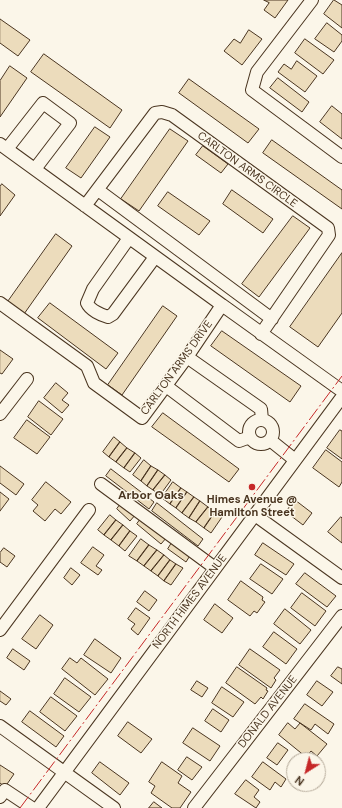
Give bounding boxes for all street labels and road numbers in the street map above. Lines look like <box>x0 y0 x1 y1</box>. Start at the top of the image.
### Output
street label: CARLTON ARMS CIRCLE <box>194 129 300 211</box>
street label: CARLTON ARMS DRIVE <box>138 318 216 418</box>
street label: NORTH HIMES AVENUE <box>150 552 230 652</box>
street label: DONALD AVENUE <box>236 673 300 751</box>

